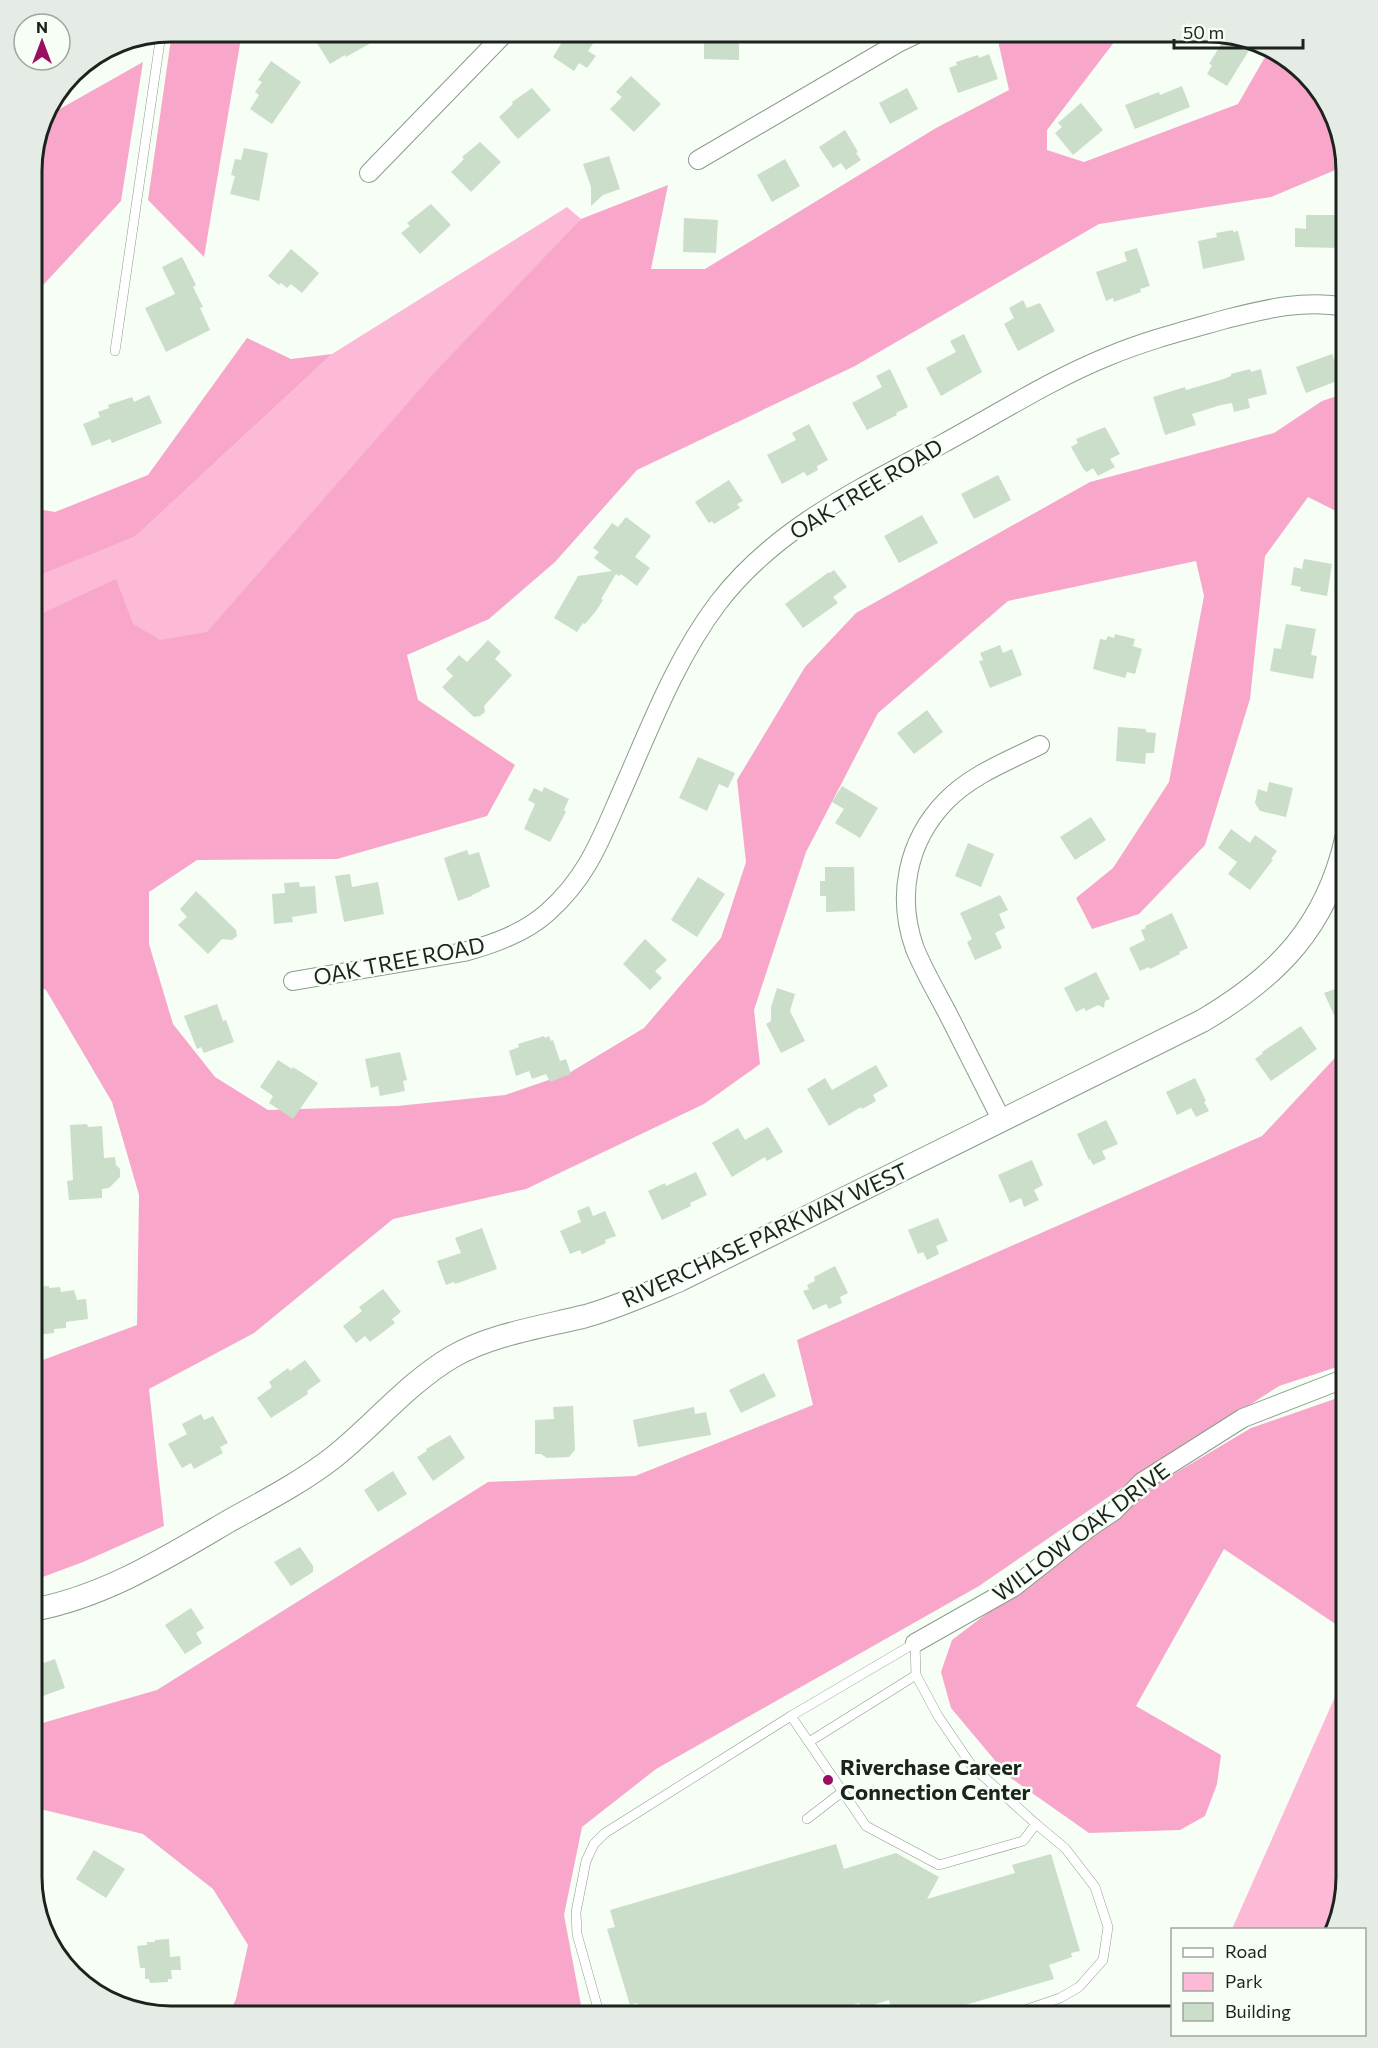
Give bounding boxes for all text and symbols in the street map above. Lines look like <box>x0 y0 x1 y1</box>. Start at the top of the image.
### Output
north arrow <box>12 12 72 72</box>
scale bar <box>1174 12 1303 50</box>
text: N <box>36 17 48 36</box>
text: 50 m <box>1183 21 1224 43</box>
street label: OAK TREE ROAD <box>784 432 947 545</box>
street label: OAK TREE ROAD <box>311 931 487 990</box>
street label: RIVERCHASE PARKWAY WEST <box>617 1156 912 1313</box>
street label: WILLOW OAK DRIVE <box>987 1456 1174 1607</box>
place label: Riverchase Career Connection Center <box>840 1753 1031 1805</box>
marker: Riverchase Career Connection Center <box>821 1773 835 1787</box>
legend <box>1171 1928 1366 2036</box>
text: Road <box>1225 1940 1267 1962</box>
text: Park <box>1225 1970 1263 1992</box>
text: Building <box>1225 2000 1291 2022</box>

